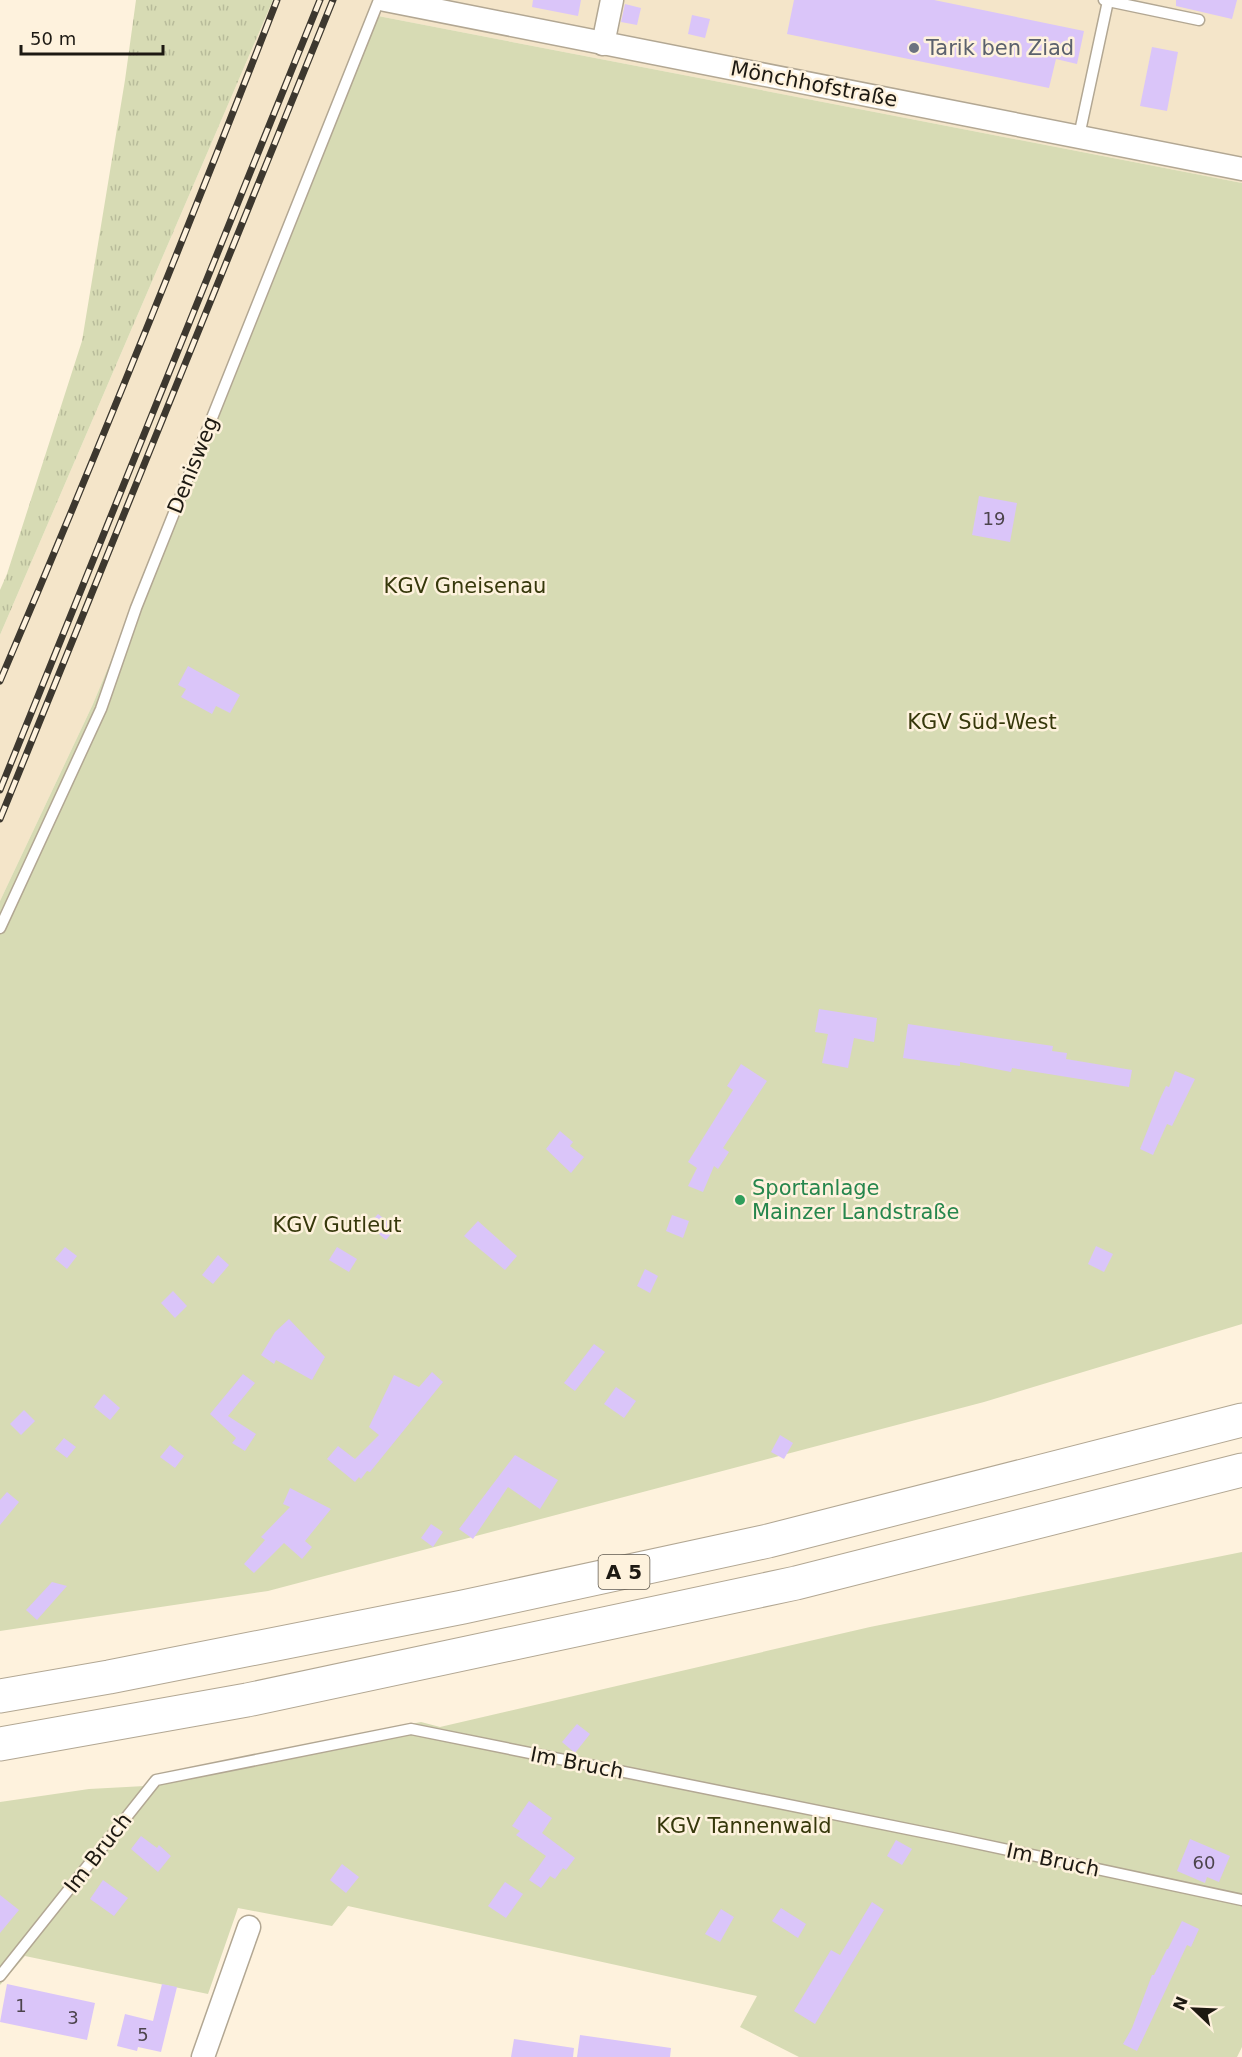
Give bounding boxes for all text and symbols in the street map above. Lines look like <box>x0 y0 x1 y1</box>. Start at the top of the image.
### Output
scale bar <box>21 18 164 56</box>
text: 50 m <box>30 28 76 49</box>
place label: Tarik ben Ziad <box>925 36 1074 60</box>
marker: Tarik ben Ziad <box>907 41 921 55</box>
street label: Mönchhofstraße <box>729 56 899 112</box>
street label: Denisweg <box>163 413 223 517</box>
house number: 19 <box>983 508 1005 529</box>
park label: KGV Gneisenau <box>384 574 546 598</box>
park label: KGV Süd-West <box>907 710 1057 734</box>
place label: Sportanlage Mainzer Landstraße <box>752 1176 959 1224</box>
marker: Sportanlage Mainzer Landstraße <box>733 1193 747 1207</box>
park label: KGV Gutleut <box>272 1213 402 1237</box>
road number: A 5 <box>598 1555 650 1589</box>
street label: Im Bruch <box>528 1742 626 1784</box>
street label: Im Bruch <box>59 1808 137 1898</box>
park label: KGV Tannenwald <box>656 1814 832 1838</box>
street label: Im Bruch <box>1004 1838 1102 1882</box>
house number: 60 <box>1193 1852 1215 1873</box>
north arrow <box>1164 1979 1224 2039</box>
text: N <box>1169 1993 1192 2013</box>
house number: 1 <box>15 1995 27 2016</box>
house number: 3 <box>67 2007 79 2028</box>
house number: 5 <box>137 2024 149 2045</box>

